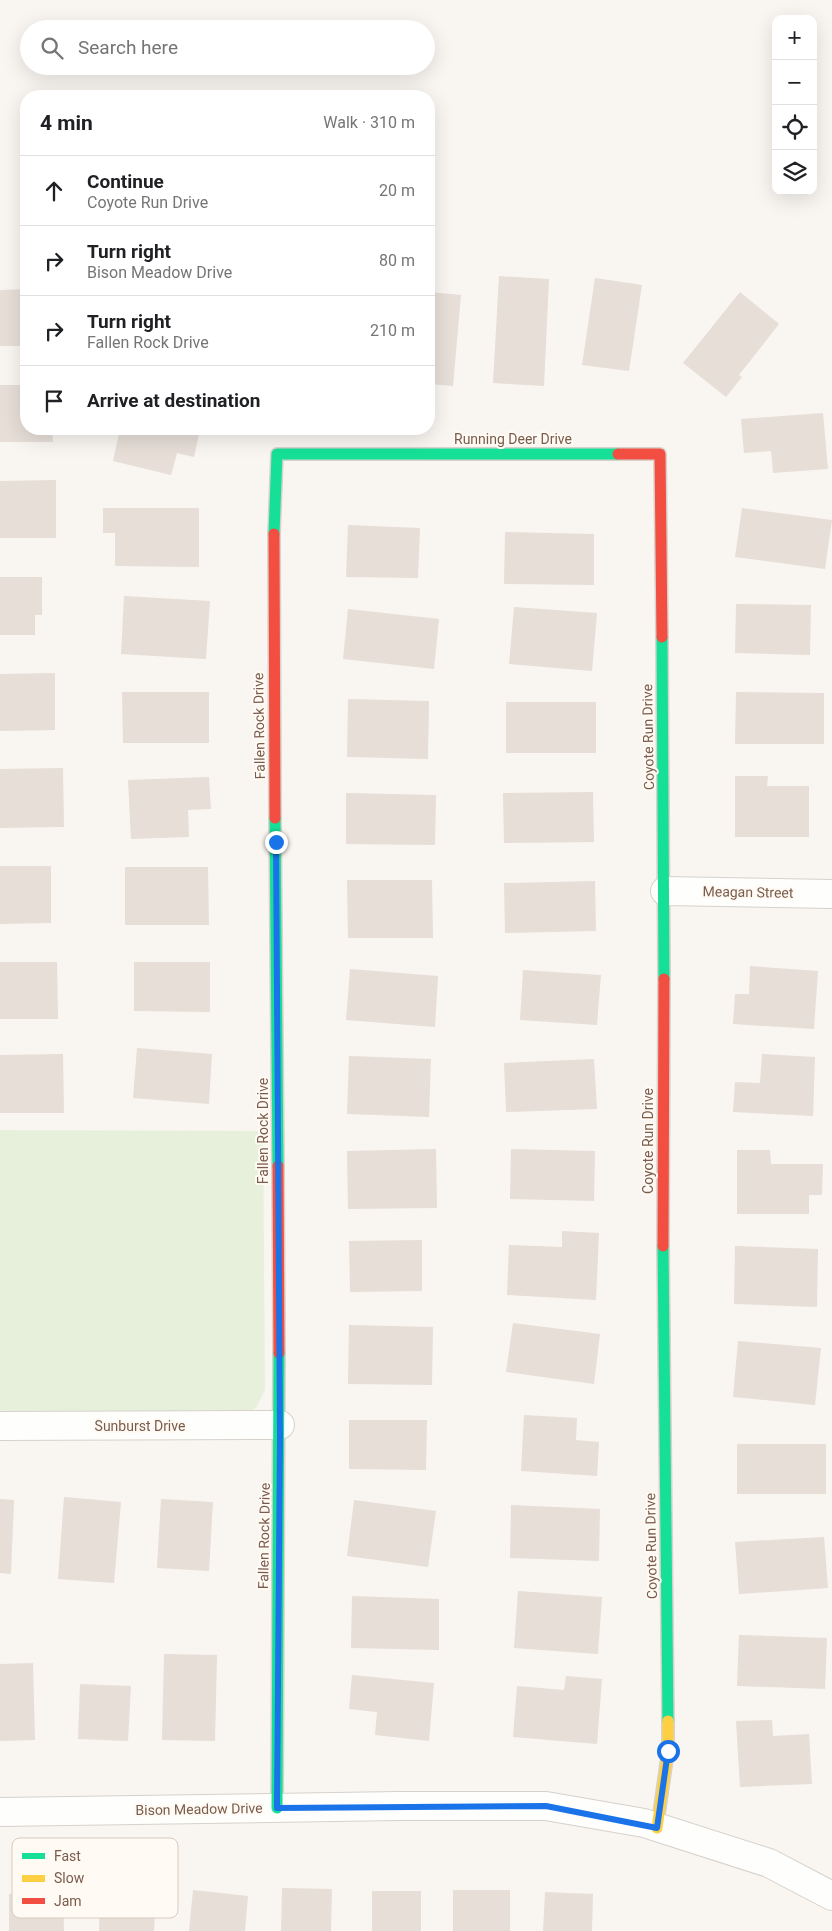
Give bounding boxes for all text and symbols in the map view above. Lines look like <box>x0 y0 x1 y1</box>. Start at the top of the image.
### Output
map controls <box>772 15 817 195</box>
button: + <box>772 15 817 60</box>
search box <box>20 20 435 75</box>
icon: search <box>38 34 66 62</box>
text: Search here <box>78 36 178 59</box>
button: − <box>772 60 817 105</box>
button: locate <box>772 105 817 150</box>
text: 4 min <box>40 111 93 135</box>
text: Walk · 310 m <box>323 113 415 132</box>
button: layers <box>772 150 817 195</box>
text: Continue <box>87 170 164 193</box>
icon: ahead <box>40 177 68 205</box>
text: 20 m <box>379 181 415 200</box>
text: Coyote Run Drive <box>87 193 208 212</box>
text: Turn right <box>87 240 171 263</box>
icon: right <box>40 247 68 275</box>
text: 80 m <box>379 251 415 270</box>
text: Bison Meadow Drive <box>87 263 232 282</box>
text: Turn right <box>87 310 171 333</box>
icon: right <box>40 317 68 345</box>
text: 210 m <box>370 321 415 340</box>
text: Fallen Rock Drive <box>87 333 209 352</box>
icon: arrive <box>40 387 68 415</box>
text: Arrive at destination <box>87 389 260 412</box>
street label: Running Deer Drive <box>454 431 572 447</box>
street label: Fallen Rock Drive <box>250 673 268 779</box>
street label: Coyote Run Drive <box>639 684 657 790</box>
route end <box>265 831 288 854</box>
street label: Meagan Street <box>702 883 794 901</box>
street label: Fallen Rock Drive <box>255 1078 271 1184</box>
street label: Coyote Run Drive <box>640 1088 656 1194</box>
street label: Sunburst Drive <box>95 1418 185 1434</box>
street label: Fallen Rock Drive <box>255 1483 273 1589</box>
street label: Coyote Run Drive <box>642 1493 660 1599</box>
route start <box>657 1740 680 1763</box>
street label: Bison Meadow Drive <box>135 1800 263 1818</box>
legend <box>12 1838 178 1918</box>
text: Fast <box>54 1848 81 1864</box>
text: Slow <box>54 1870 85 1886</box>
text: Jam <box>54 1893 82 1909</box>

